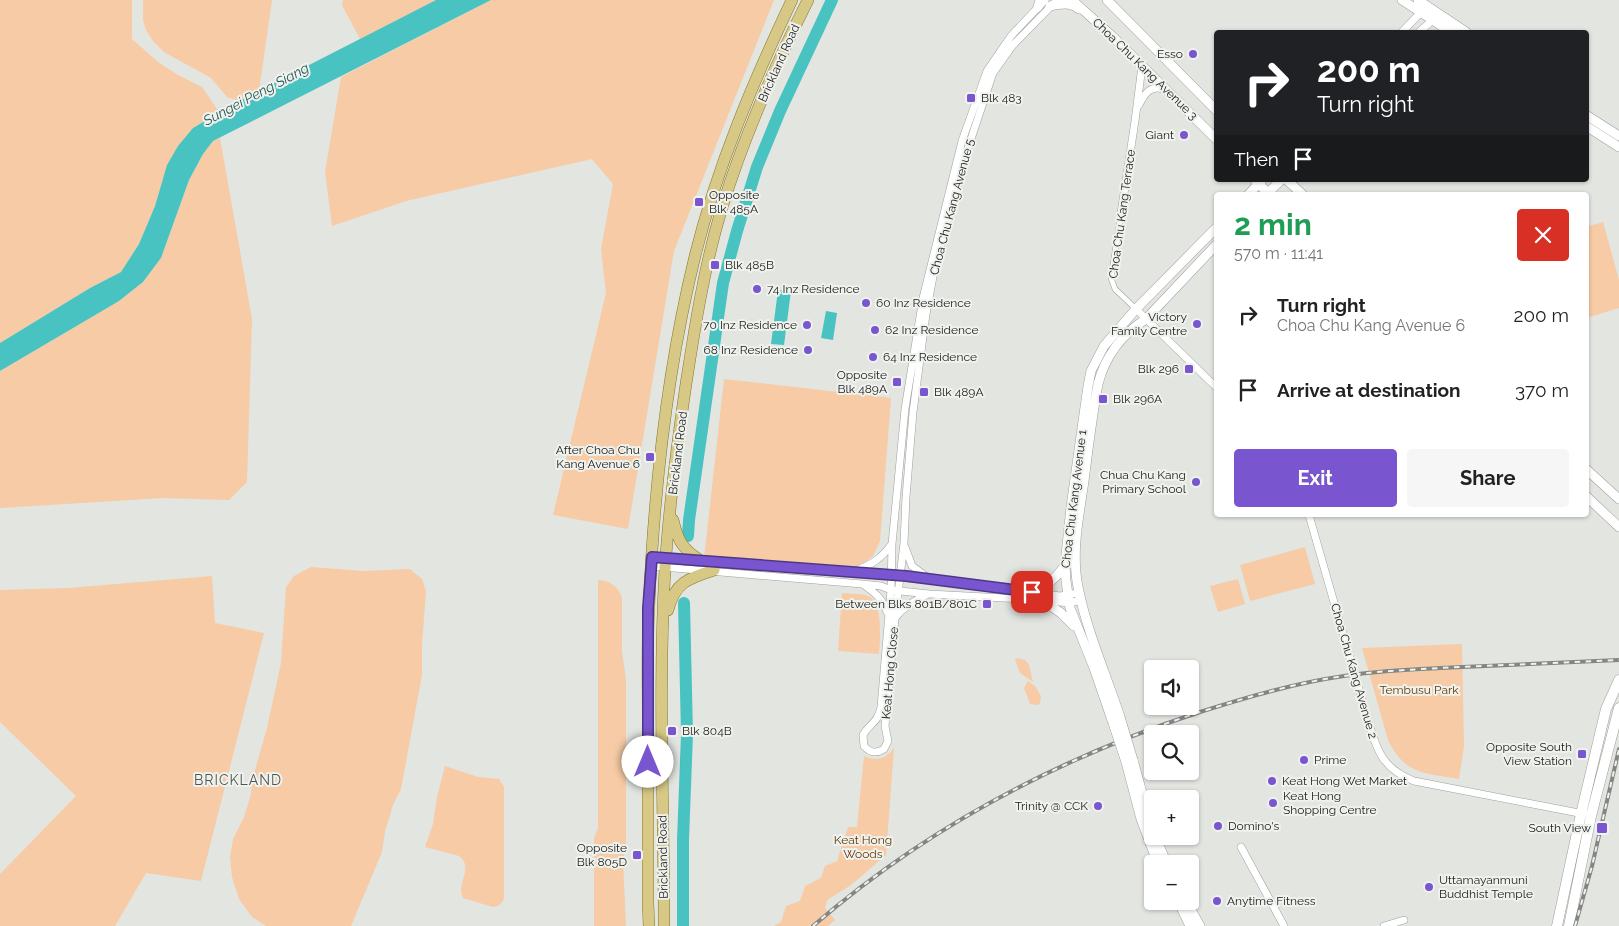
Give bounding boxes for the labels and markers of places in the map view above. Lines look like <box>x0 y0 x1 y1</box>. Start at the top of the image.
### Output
place label: Esso <box>1157 47 1183 61</box>
marker: Esso <box>1187 48 1199 60</box>
place label: Blk 483 <box>981 91 1022 105</box>
marker: Blk 483 <box>965 92 977 104</box>
place label: Giant <box>1145 128 1174 142</box>
marker: Giant <box>1178 129 1190 141</box>
place label: Opposite Blk 485A <box>709 188 759 216</box>
marker: Opposite Blk 485A <box>693 196 705 208</box>
place label: Blk 485B <box>725 258 774 272</box>
marker: Blk 485B <box>709 259 721 271</box>
place label: 74 Inz Residence <box>767 282 860 296</box>
marker: 74 Inz Residence <box>751 283 763 295</box>
place label: 60 Inz Residence <box>876 296 971 310</box>
marker: 60 Inz Residence <box>860 297 872 309</box>
place label: Victory Family Centre <box>1111 310 1187 338</box>
place label: 70 Inz Residence <box>703 318 797 332</box>
marker: Victory Family Centre <box>1191 318 1203 330</box>
marker: 70 Inz Residence <box>801 319 813 331</box>
place label: 62 Inz Residence <box>885 323 979 337</box>
marker: 62 Inz Residence <box>869 324 881 336</box>
place label: 68 Inz Residence <box>703 343 798 357</box>
marker: 68 Inz Residence <box>802 344 814 356</box>
place label: 64 Inz Residence <box>883 350 977 364</box>
marker: 64 Inz Residence <box>867 351 879 363</box>
place label: Blk 296 <box>1138 362 1179 376</box>
marker: Blk 296 <box>1183 363 1195 375</box>
place label: Opposite Blk 489A <box>837 368 887 396</box>
marker: Opposite Blk 489A <box>891 376 903 388</box>
place label: Blk 489A <box>934 385 984 399</box>
marker: Blk 489A <box>918 386 930 398</box>
place label: Blk 296A <box>1113 392 1162 406</box>
marker: Blk 296A <box>1097 393 1109 405</box>
place label: After Choa Chu Kang Avenue 6 <box>556 443 640 471</box>
marker: After Choa Chu Kang Avenue 6 <box>644 451 656 463</box>
place label: Chua Chu Kang Primary School <box>1100 468 1187 496</box>
marker: Chua Chu Kang Primary School <box>1190 476 1202 488</box>
pin <box>1011 571 1053 613</box>
place label: Between Blks 801B/801C <box>835 597 977 611</box>
marker: Between Blks 801B/801C <box>981 598 993 610</box>
place label: Blk 804B <box>682 724 732 738</box>
marker: Blk 804B <box>666 725 678 737</box>
place label: Opposite South View Station <box>1486 740 1572 768</box>
marker: Opposite South View Station <box>1576 748 1588 760</box>
place label: Prime <box>1314 753 1346 767</box>
marker: Prime <box>1298 754 1310 766</box>
place label: Keat Hong Wet Market <box>1282 774 1407 788</box>
marker: Keat Hong Wet Market <box>1266 775 1278 787</box>
place label: Keat Hong Shopping Centre <box>1283 789 1377 817</box>
marker: Keat Hong Shopping Centre <box>1267 797 1279 809</box>
place label: Trinity @ CCK <box>1015 799 1088 813</box>
marker: Trinity @ CCK <box>1092 800 1104 812</box>
place label: Domino's <box>1228 819 1280 833</box>
marker: Domino's <box>1212 820 1224 832</box>
place label: South View <box>1528 821 1591 835</box>
marker: South View <box>1595 821 1609 835</box>
place label: Opposite Blk 805D <box>577 841 627 869</box>
marker: Opposite Blk 805D <box>631 849 643 861</box>
place label: Uttamayanmuni Buddhist Temple <box>1439 873 1533 901</box>
marker: Uttamayanmuni Buddhist Temple <box>1423 881 1435 893</box>
place label: Anytime Fitness <box>1227 894 1316 908</box>
marker: Anytime Fitness <box>1211 895 1223 907</box>

